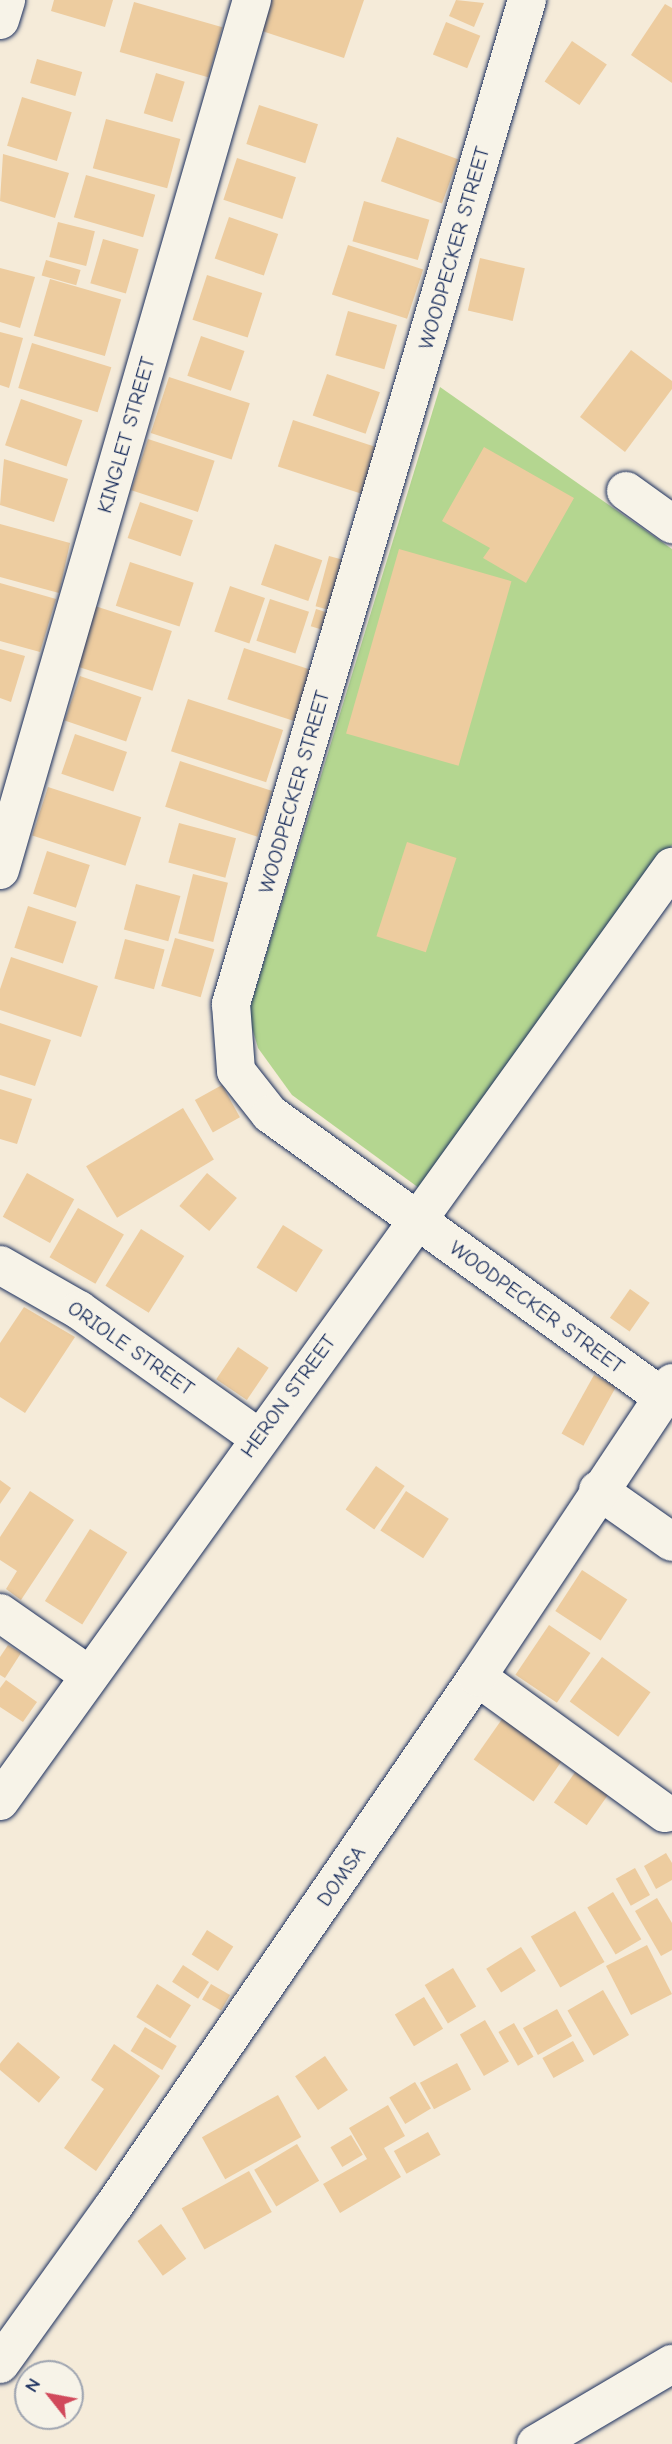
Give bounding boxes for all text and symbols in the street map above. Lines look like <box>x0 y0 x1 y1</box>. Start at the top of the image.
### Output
street label: WOODPECKER STREET <box>413 144 495 352</box>
street label: KINGLET STREET <box>92 354 160 516</box>
street label: WOODPECKER STREET <box>253 688 335 896</box>
street label: WOODPECKER STREET <box>445 1235 629 1379</box>
street label: ORIOLE STREET <box>63 1295 199 1401</box>
street label: HERON STREET <box>235 1330 341 1462</box>
street label: DOMSA <box>311 1841 371 1911</box>
north arrow <box>14 2360 84 2430</box>
text: N <box>20 2374 45 2396</box>

